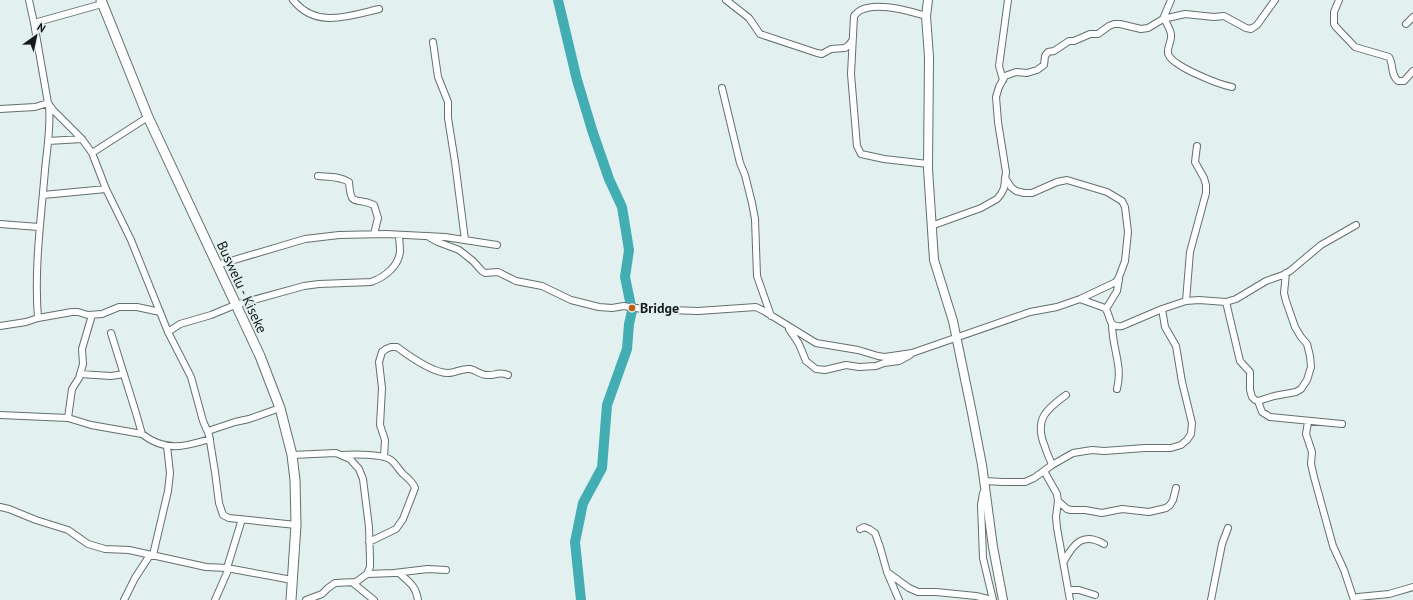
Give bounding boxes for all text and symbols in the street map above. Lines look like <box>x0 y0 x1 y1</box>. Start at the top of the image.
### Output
north arrow <box>16 16 56 56</box>
text: N <box>35 20 48 35</box>
street label: Buswelu - Kiseke <box>213 238 271 336</box>
place label: Bridge <box>640 299 679 317</box>
marker: Bridge <box>627 303 637 313</box>

